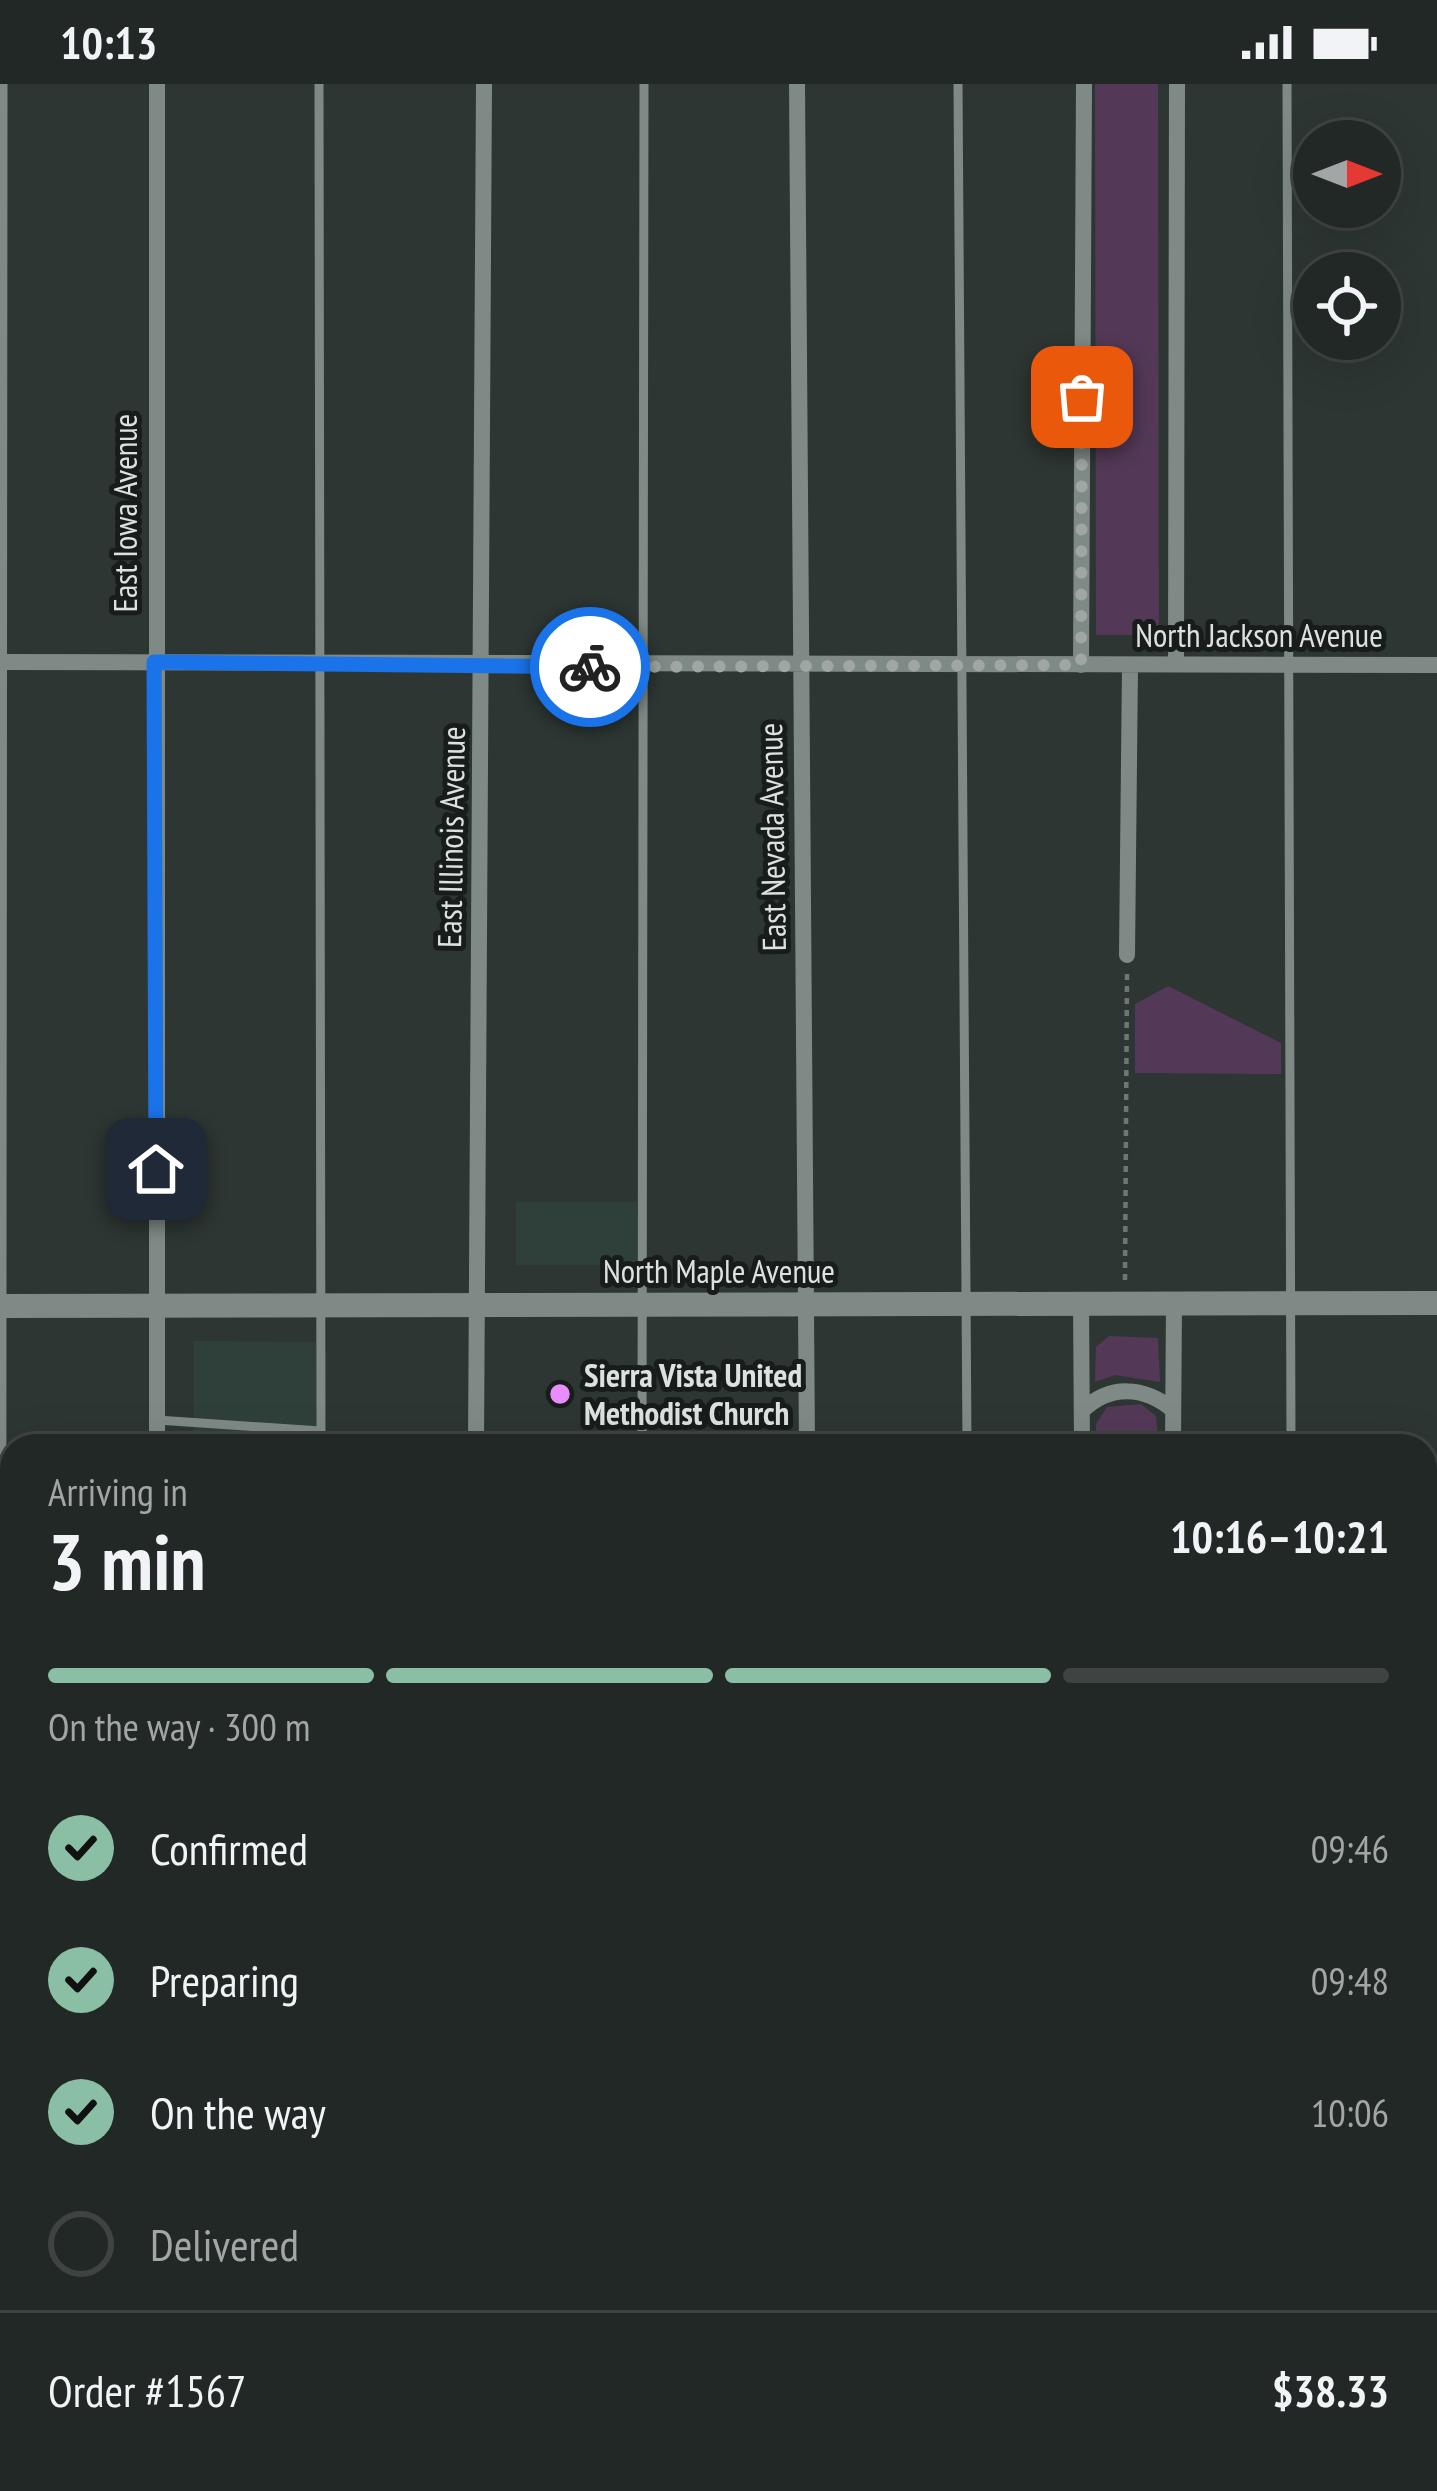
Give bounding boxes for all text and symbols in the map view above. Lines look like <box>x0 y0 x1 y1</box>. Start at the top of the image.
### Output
text: 10:13 <box>60 13 157 71</box>
north arrow <box>1293 120 1401 228</box>
map controls <box>1293 120 1401 360</box>
button: locate <box>1293 252 1401 360</box>
pin <box>1031 346 1133 448</box>
icon: bag <box>1049 364 1115 430</box>
street label: East Iowa Avenue <box>103 414 146 612</box>
courier <box>530 607 650 727</box>
street label: North Jackson Avenue <box>1135 613 1383 656</box>
icon: bike <box>557 634 623 700</box>
street label: East Nevada Avenue <box>748 722 795 952</box>
street label: East Illinois Avenue <box>427 726 474 948</box>
pin <box>105 1118 207 1220</box>
icon: home <box>123 1136 189 1202</box>
street label: North Maple Avenue <box>603 1249 835 1292</box>
place label: Sierra Vista United Methodist Church <box>584 1353 802 1434</box>
marker: Sierra Vista United Methodist Church <box>547 1381 573 1407</box>
text: Arriving in <box>48 1466 188 1517</box>
text: 10:16–10:21 <box>1170 1507 1389 1565</box>
text: 3 min <box>48 1511 206 1612</box>
text: On the way · 300 m <box>48 1701 310 1752</box>
icon: check <box>48 1815 114 1881</box>
text: Confirmed <box>150 1819 308 1877</box>
text: 09:46 <box>1311 1823 1389 1874</box>
icon: check <box>48 1947 114 2013</box>
text: Preparing <box>150 1951 299 2009</box>
text: 09:48 <box>1311 1955 1389 2006</box>
icon: check <box>48 2079 114 2145</box>
text: On the way <box>150 2083 326 2141</box>
text: 10:06 <box>1311 2087 1389 2138</box>
text: Delivered <box>150 2215 299 2273</box>
text: Order #1567 <box>48 2361 246 2419</box>
text: $38.33 <box>1272 2361 1389 2419</box>

